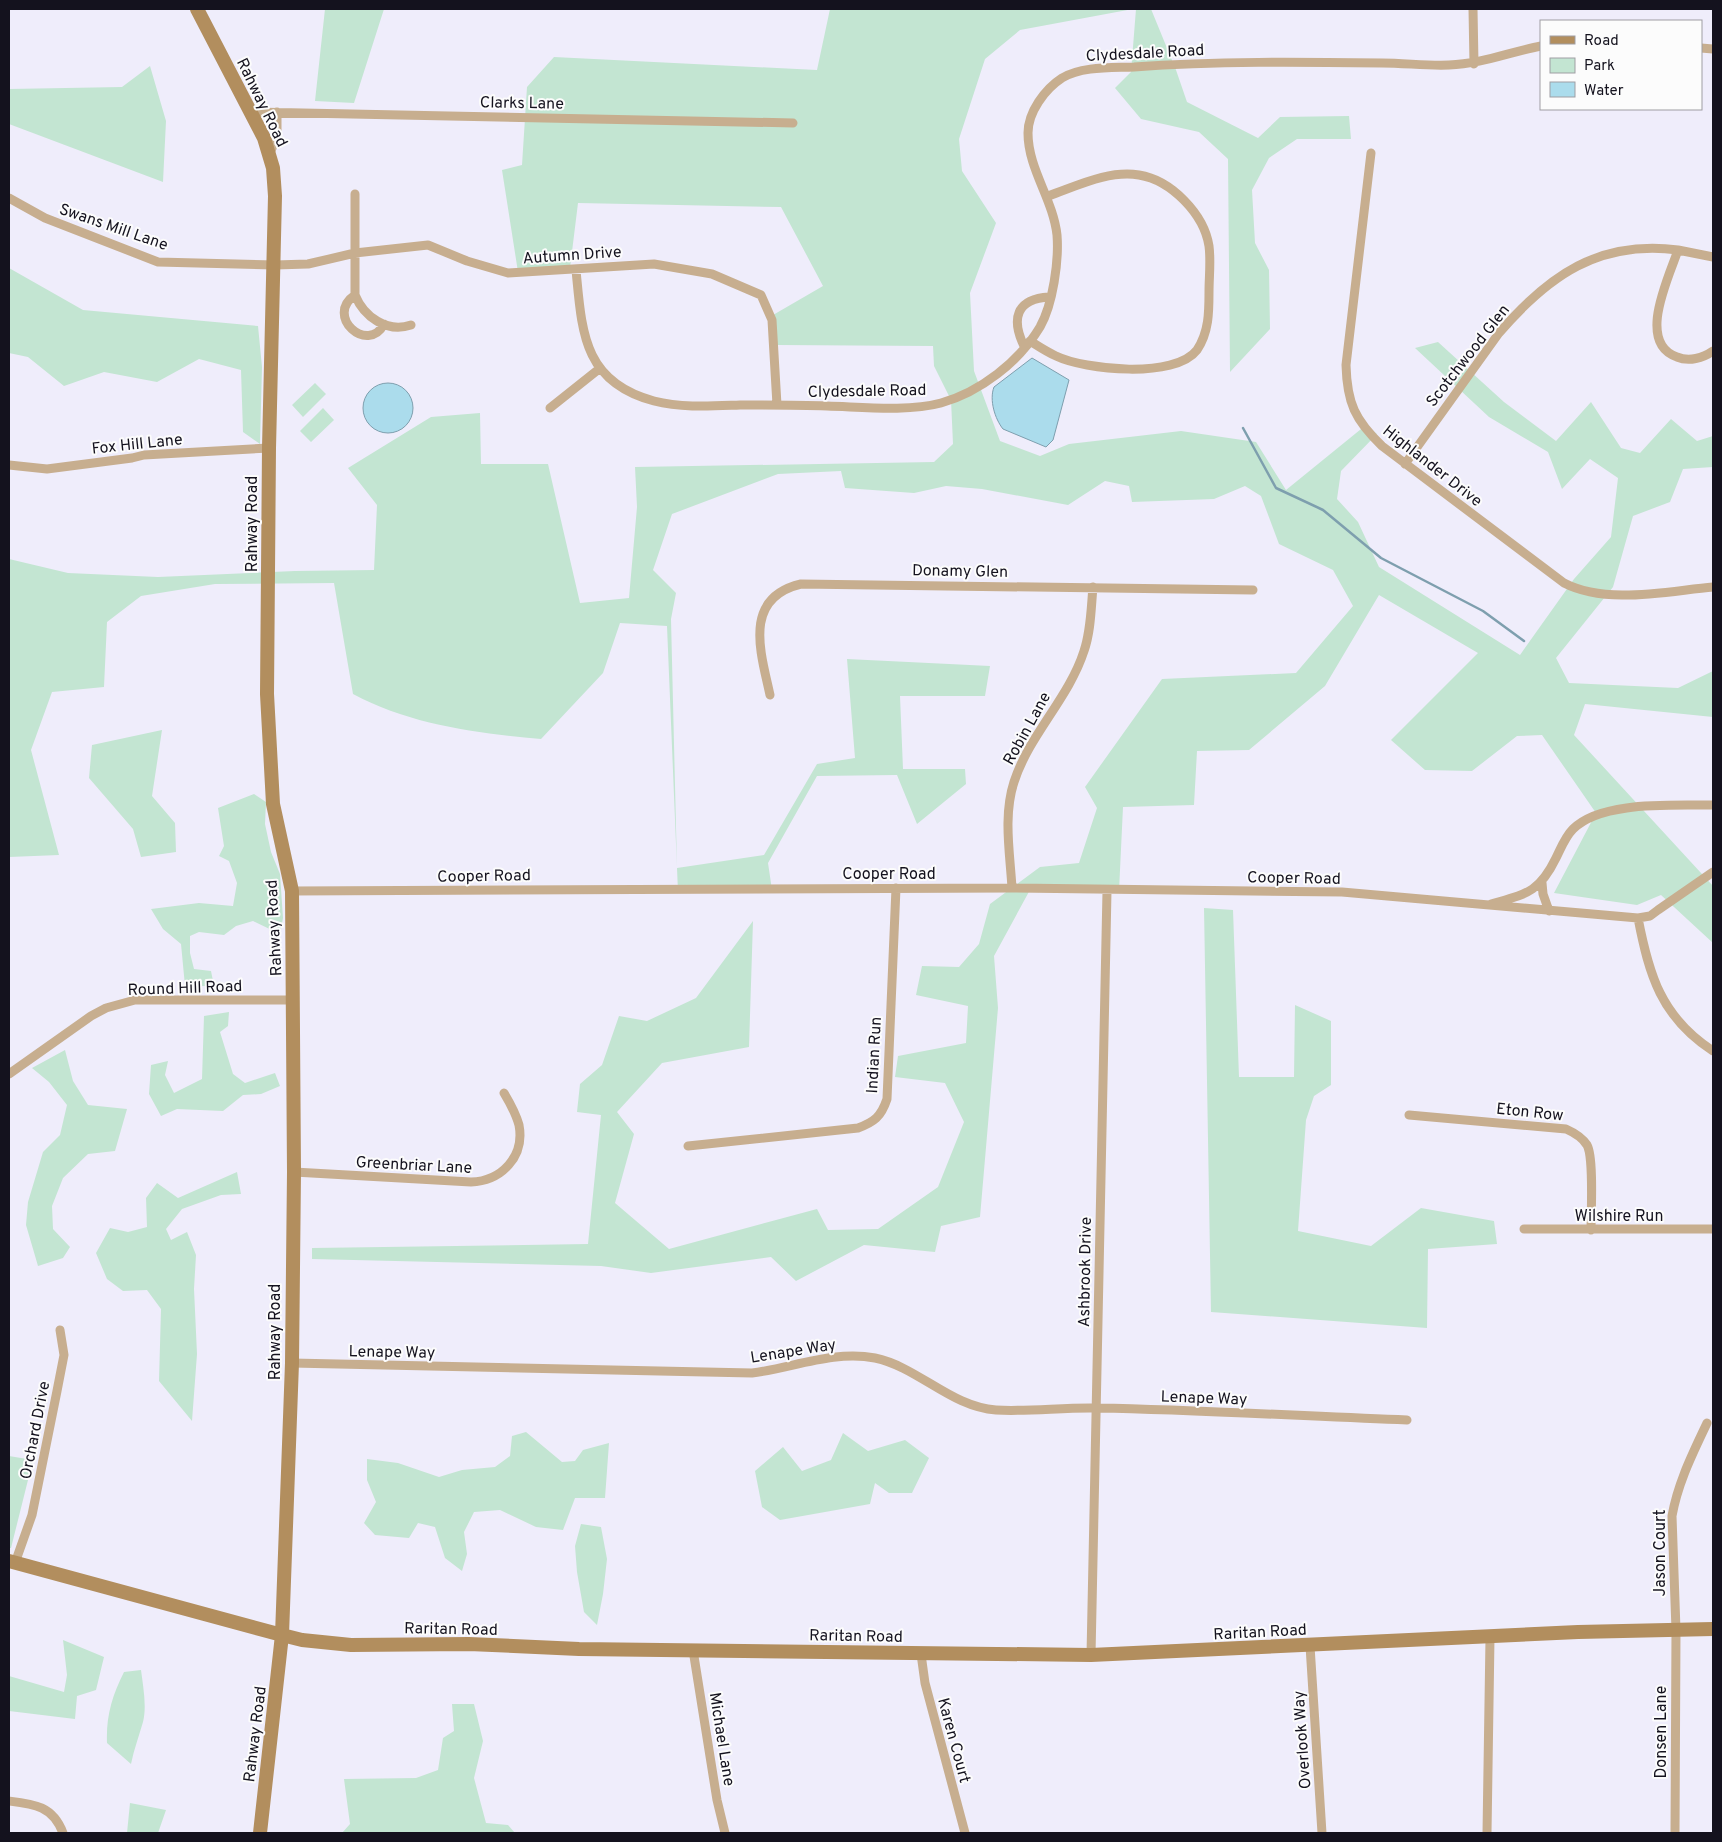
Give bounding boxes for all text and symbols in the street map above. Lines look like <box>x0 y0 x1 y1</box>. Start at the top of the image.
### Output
legend <box>1540 20 1702 110</box>
text: Road <box>1584 32 1619 51</box>
street label: Clydesdale Road <box>1085 41 1205 67</box>
street label: Rahway Road <box>231 55 291 151</box>
text: Park <box>1584 57 1615 76</box>
text: Water <box>1584 82 1624 101</box>
street label: Clarks Lane <box>480 93 564 115</box>
street label: Swans Mill Lane <box>56 200 170 256</box>
street label: Autumn Drive <box>522 243 622 269</box>
street label: Scotchwood Glen <box>1422 301 1515 411</box>
street label: Clydesdale Road <box>808 381 927 403</box>
street label: Highlander Drive <box>1378 421 1486 512</box>
street label: Fox Hill Lane <box>91 430 184 460</box>
street label: Rahway Road <box>243 476 263 572</box>
street label: Donamy Glen <box>912 561 1008 583</box>
street label: Robin Lane <box>1000 689 1056 769</box>
street label: Cooper Road <box>842 865 936 885</box>
street label: Cooper Road <box>437 866 531 888</box>
street label: Cooper Road <box>1247 868 1341 890</box>
street label: Rahway Road <box>262 879 288 977</box>
street label: Round Hill Road <box>127 977 243 1001</box>
street label: Indian Run <box>863 1016 887 1094</box>
street label: Eton Row <box>1495 1100 1564 1126</box>
street label: Greenbriar Lane <box>355 1153 473 1179</box>
street label: Wilshire Run <box>1575 1207 1664 1227</box>
street label: Ashbrook Drive <box>1075 1217 1097 1327</box>
street label: Rahway Road <box>266 1284 286 1380</box>
street label: Lenape Way <box>749 1335 838 1369</box>
street label: Lenape Way <box>348 1342 435 1364</box>
street label: Orchard Drive <box>17 1380 55 1481</box>
street label: Lenape Way <box>1160 1387 1248 1411</box>
street label: Jason Court <box>1651 1509 1671 1597</box>
street label: Raritan Road <box>404 1619 498 1641</box>
street label: Raritan Road <box>1213 1621 1307 1645</box>
street label: Raritan Road <box>809 1626 903 1648</box>
street label: Rahway Road <box>240 1685 272 1783</box>
street label: Donsen Lane <box>1652 1686 1672 1778</box>
street label: Overlook Way <box>1290 1690 1316 1790</box>
street label: Michael Lane <box>704 1691 738 1788</box>
street label: Karen Court <box>932 1696 974 1785</box>

